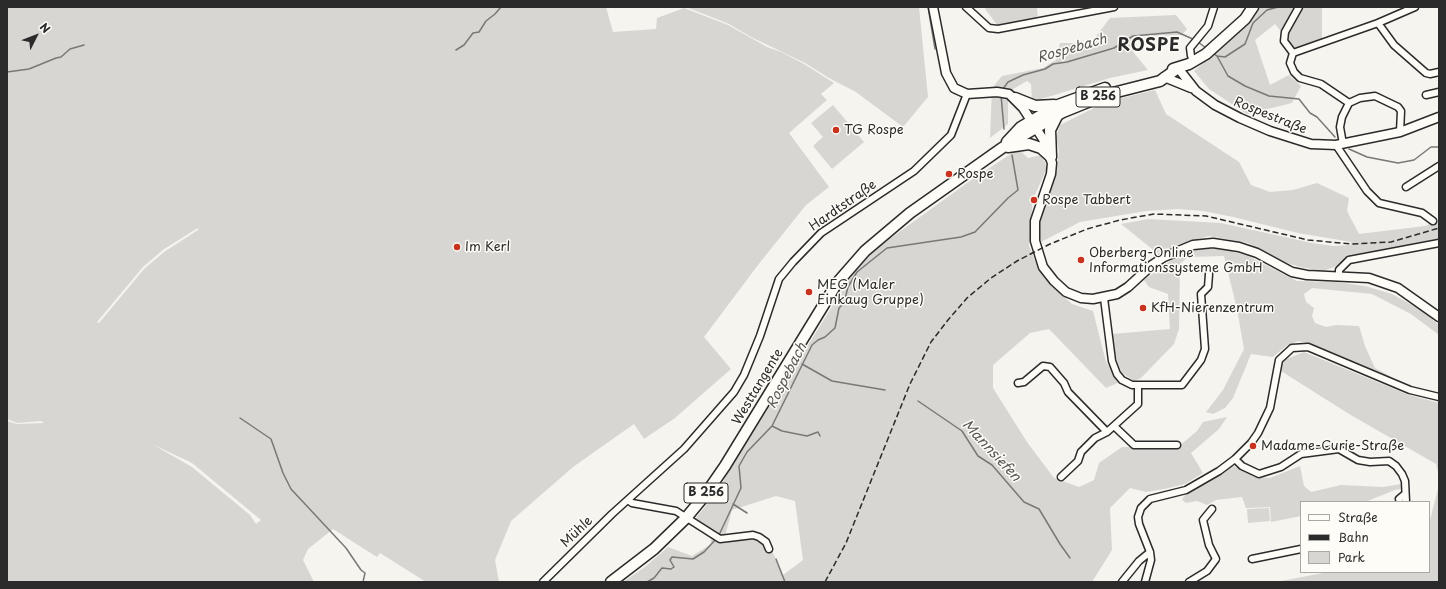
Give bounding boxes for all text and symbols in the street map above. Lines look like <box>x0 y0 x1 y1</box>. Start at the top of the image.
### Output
north arrow <box>16 16 56 56</box>
text: N <box>36 19 55 37</box>
water label: Rospebach <box>1035 31 1109 67</box>
district label: ROSPE <box>1118 36 1180 56</box>
road number: B 256 <box>1076 87 1120 107</box>
street label: Rospestraße <box>1231 94 1309 138</box>
place label: TG Rospe <box>844 122 904 138</box>
marker: TG Rospe <box>831 125 841 135</box>
place label: Rospe <box>957 166 994 182</box>
marker: Rospe <box>944 169 954 179</box>
street label: Hardtstraße <box>807 177 879 235</box>
place label: Rospe Tabbert <box>1042 192 1131 208</box>
marker: Rospe Tabbert <box>1029 195 1039 205</box>
place label: Im Kerl <box>465 239 510 255</box>
marker: Im Kerl <box>452 242 462 252</box>
place label: Oberberg-Online Informationssysteme GmbH <box>1089 245 1263 276</box>
marker: Oberberg-Online Informationssysteme GmbH <box>1076 255 1086 265</box>
place label: MEG (Maler Einkaug Gruppe) <box>817 277 924 308</box>
marker: MEG (Maler Einkaug Gruppe) <box>804 287 814 297</box>
place label: KfH-Nierenzentrum <box>1151 300 1274 316</box>
marker: KfH-Nierenzentrum <box>1138 303 1148 313</box>
water label: Rospebach <box>763 340 811 412</box>
street label: Westtangente <box>729 346 787 428</box>
water label: Mannsiefen <box>958 417 1024 485</box>
place label: Madame-Curie-Straße <box>1261 438 1404 454</box>
marker: Madame-Curie-Straße <box>1248 441 1258 451</box>
road number: B 256 <box>684 483 728 503</box>
legend <box>1300 501 1430 573</box>
text: Straße <box>1338 508 1378 526</box>
street label: Mühle <box>558 513 596 551</box>
text: Bahn <box>1338 528 1369 546</box>
text: Park <box>1338 548 1365 566</box>

